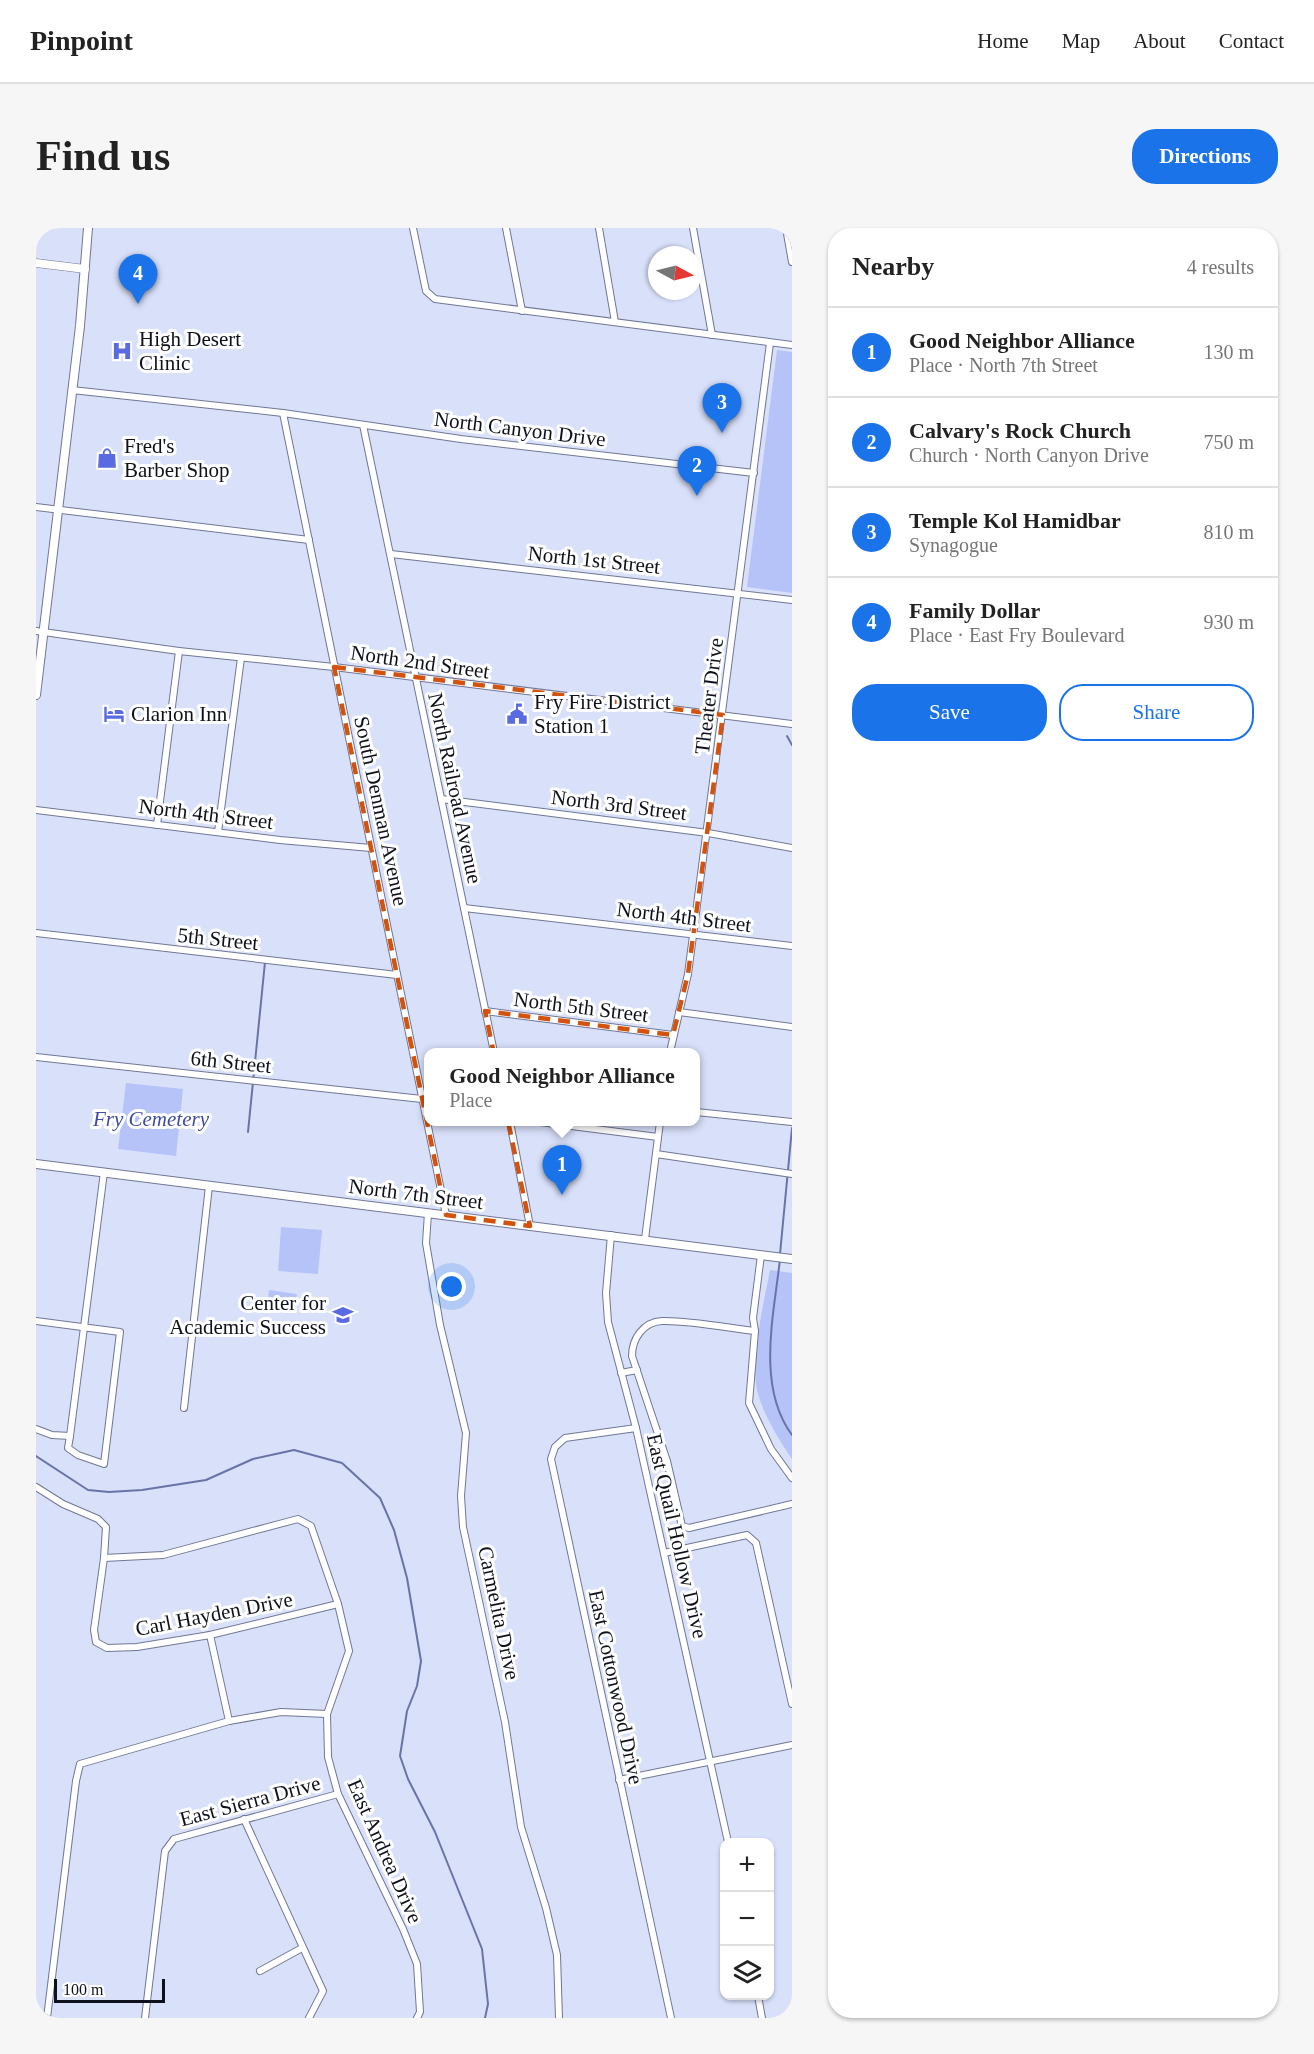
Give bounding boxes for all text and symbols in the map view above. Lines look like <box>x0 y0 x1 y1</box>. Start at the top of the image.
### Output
text: Pinpoint <box>30 25 133 56</box>
text: Home <box>977 29 1029 53</box>
text: Map <box>1062 29 1100 53</box>
text: About <box>1133 29 1186 53</box>
text: Contact <box>1219 29 1284 53</box>
button: Directions <box>1132 129 1278 184</box>
text: Find us <box>36 133 170 179</box>
north arrow <box>648 246 702 300</box>
text: Nearby <box>852 252 934 281</box>
pin: 4 <box>118 254 158 304</box>
text: 4 results <box>1187 256 1254 278</box>
place label: High Desert Clinic <box>139 327 241 375</box>
text: Good Neighbor Alliance <box>909 328 1135 353</box>
hospital icon: High Desert Clinic <box>110 339 134 363</box>
text: 1 <box>867 341 877 363</box>
text: 130 m <box>1203 341 1254 363</box>
text: Place · North 7th Street <box>909 354 1098 376</box>
pin: 3 <box>702 384 742 433</box>
street label: North Canyon Drive <box>433 407 607 451</box>
text: Calvary's Rock Church <box>909 418 1131 443</box>
text: 2 <box>867 431 877 453</box>
text: 750 m <box>1203 431 1254 453</box>
place label: Fred's Barber Shop <box>124 434 230 482</box>
text: Church · North Canyon Drive <box>909 444 1149 466</box>
shop icon: Fred's Barber Shop <box>95 446 119 470</box>
pin: 2 <box>678 446 716 496</box>
text: Temple Kol Hamidbar <box>909 508 1121 533</box>
text: 3 <box>867 521 877 543</box>
text: 810 m <box>1203 521 1254 543</box>
text: Synagogue <box>909 534 998 556</box>
street label: North 1st Street <box>527 541 662 579</box>
text: Family Dollar <box>909 598 1040 623</box>
text: 4 <box>867 611 877 633</box>
text: 930 m <box>1203 611 1254 633</box>
text: Place · East Fry Boulevard <box>909 624 1125 646</box>
street label: Theater Drive <box>690 636 728 756</box>
street label: North 2nd Street <box>349 640 491 684</box>
button: Save <box>852 684 1047 741</box>
button: Share <box>1059 684 1254 741</box>
street label: North Railroad Avenue <box>423 690 487 886</box>
place label: Fry Fire District Station 1 <box>534 690 671 738</box>
hotel icon: Clarion Inn <box>102 702 126 726</box>
place label: Clarion Inn <box>131 702 228 726</box>
public building icon: Fry Fire District Station 1 <box>505 702 529 726</box>
street label: South Denman Avenue <box>349 714 413 908</box>
street label: North 3rd Street <box>550 785 688 825</box>
street label: North 4th Street <box>137 794 275 834</box>
street label: North 4th Street <box>615 897 753 937</box>
street label: 5th Street <box>176 923 260 955</box>
street label: North 5th Street <box>512 987 650 1027</box>
street label: 6th Street <box>189 1046 273 1078</box>
popup <box>424 1048 700 1126</box>
text: Good Neighbor Alliance <box>449 1063 675 1088</box>
text: Place <box>449 1089 492 1111</box>
park label: Fry Cemetery <box>92 1107 210 1131</box>
pin: 1 <box>542 1146 582 1195</box>
street label: North 7th Street <box>347 1174 485 1214</box>
your location <box>437 1272 466 1301</box>
place label: Center for Academic Success <box>169 1291 326 1339</box>
school or university icon: Center for Academic Success <box>331 1303 355 1327</box>
street label: East Quail Hollow Drive <box>642 1431 712 1641</box>
street label: Carmelita Drive <box>473 1544 525 1682</box>
street label: Carl Hayden Drive <box>133 1587 295 1641</box>
street label: East Cottonwood Drive <box>584 1588 648 1786</box>
street label: East Sierra Drive <box>177 1771 323 1831</box>
street label: East Andrea Drive <box>342 1775 428 1927</box>
map controls <box>720 1838 774 2000</box>
button: + <box>720 1838 774 1892</box>
button: − <box>720 1892 774 1946</box>
button: layers <box>720 1946 774 2000</box>
scale bar <box>54 1976 165 2004</box>
text: 100 m <box>63 1981 103 1998</box>

